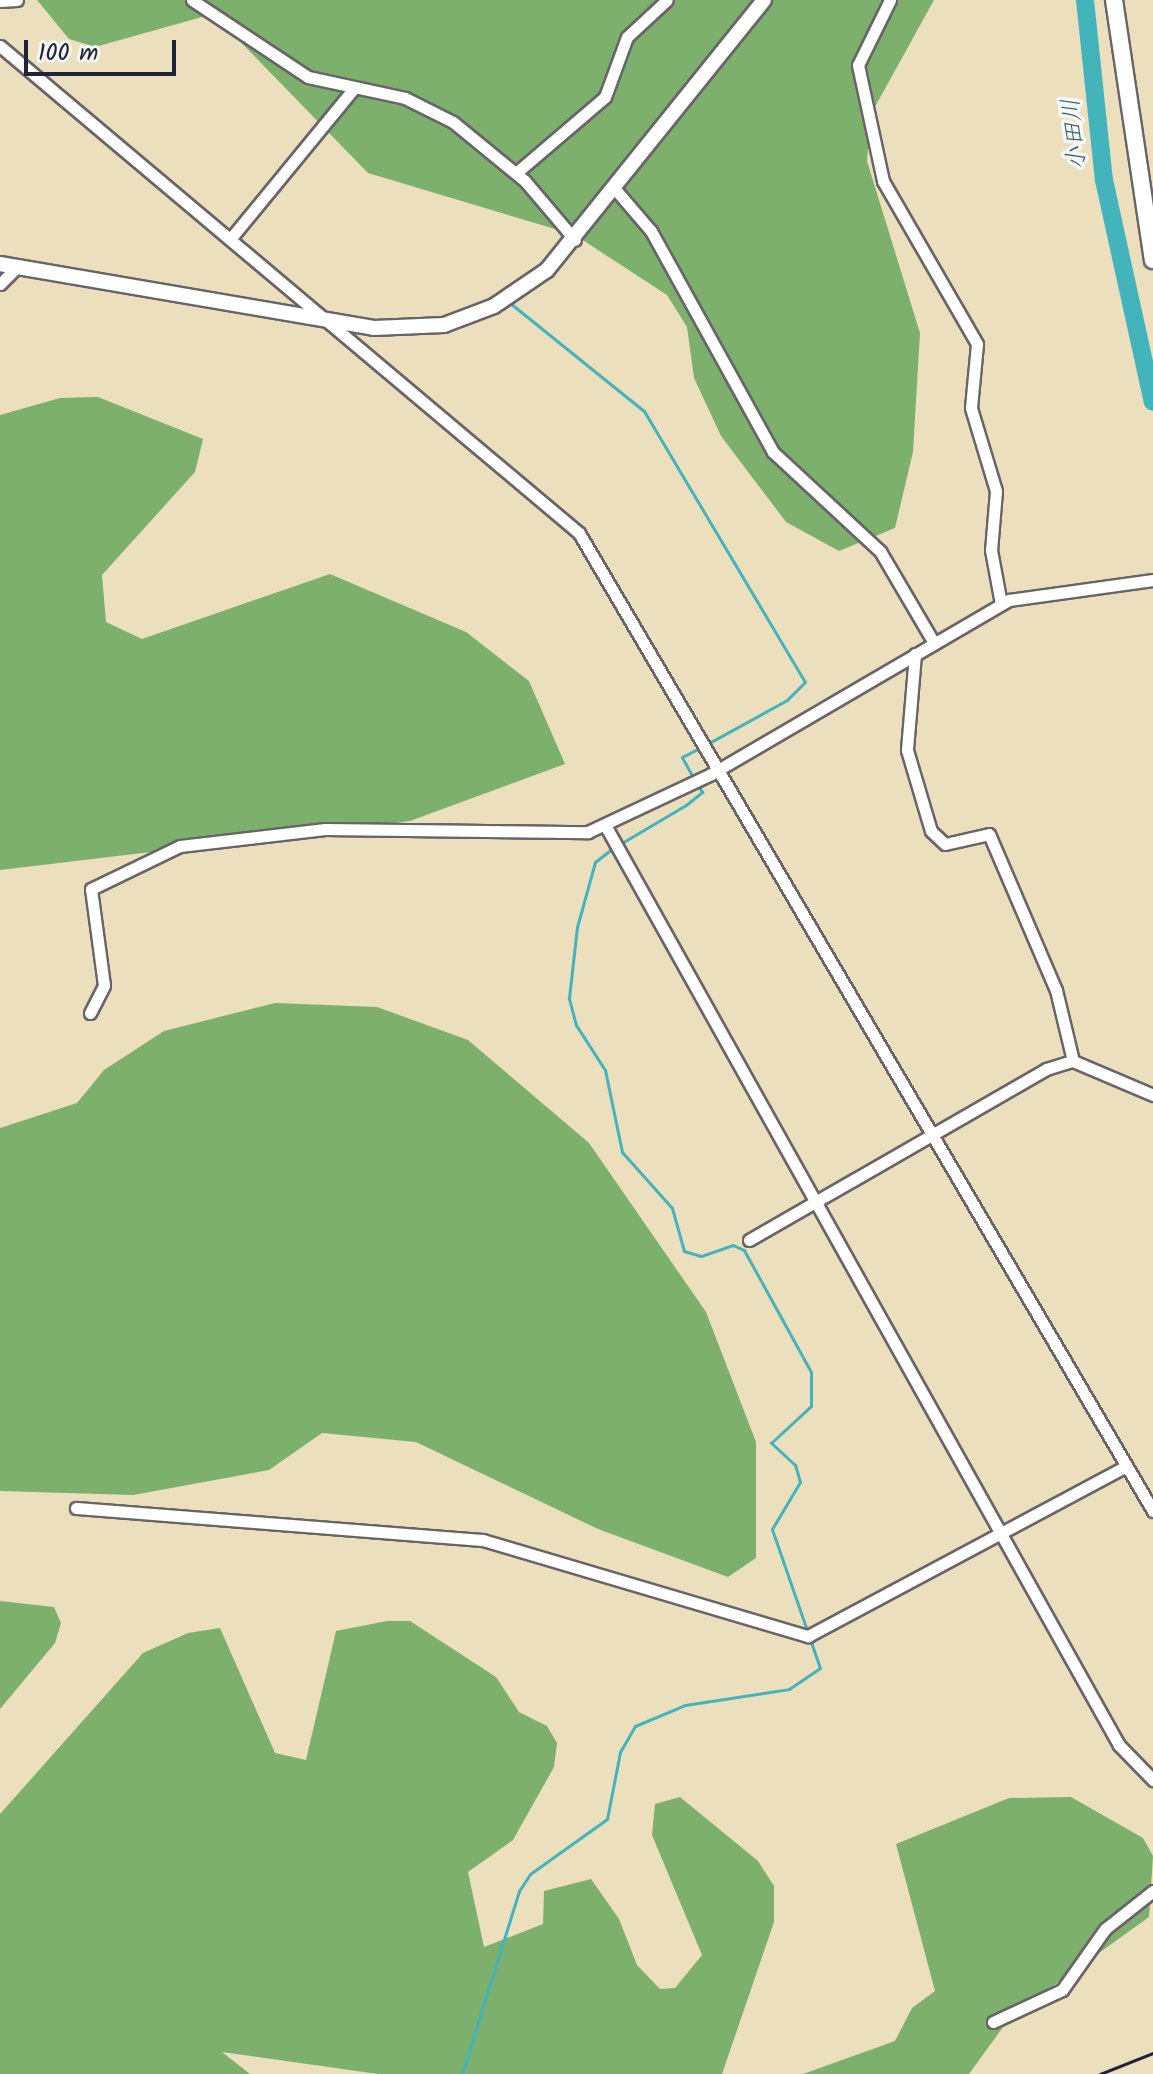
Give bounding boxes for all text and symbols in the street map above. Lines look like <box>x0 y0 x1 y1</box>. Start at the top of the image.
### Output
scale bar <box>28 24 180 74</box>
text: 100 m <box>38 34 98 73</box>
water label: 小田川 <box>1057 97 1093 171</box>

